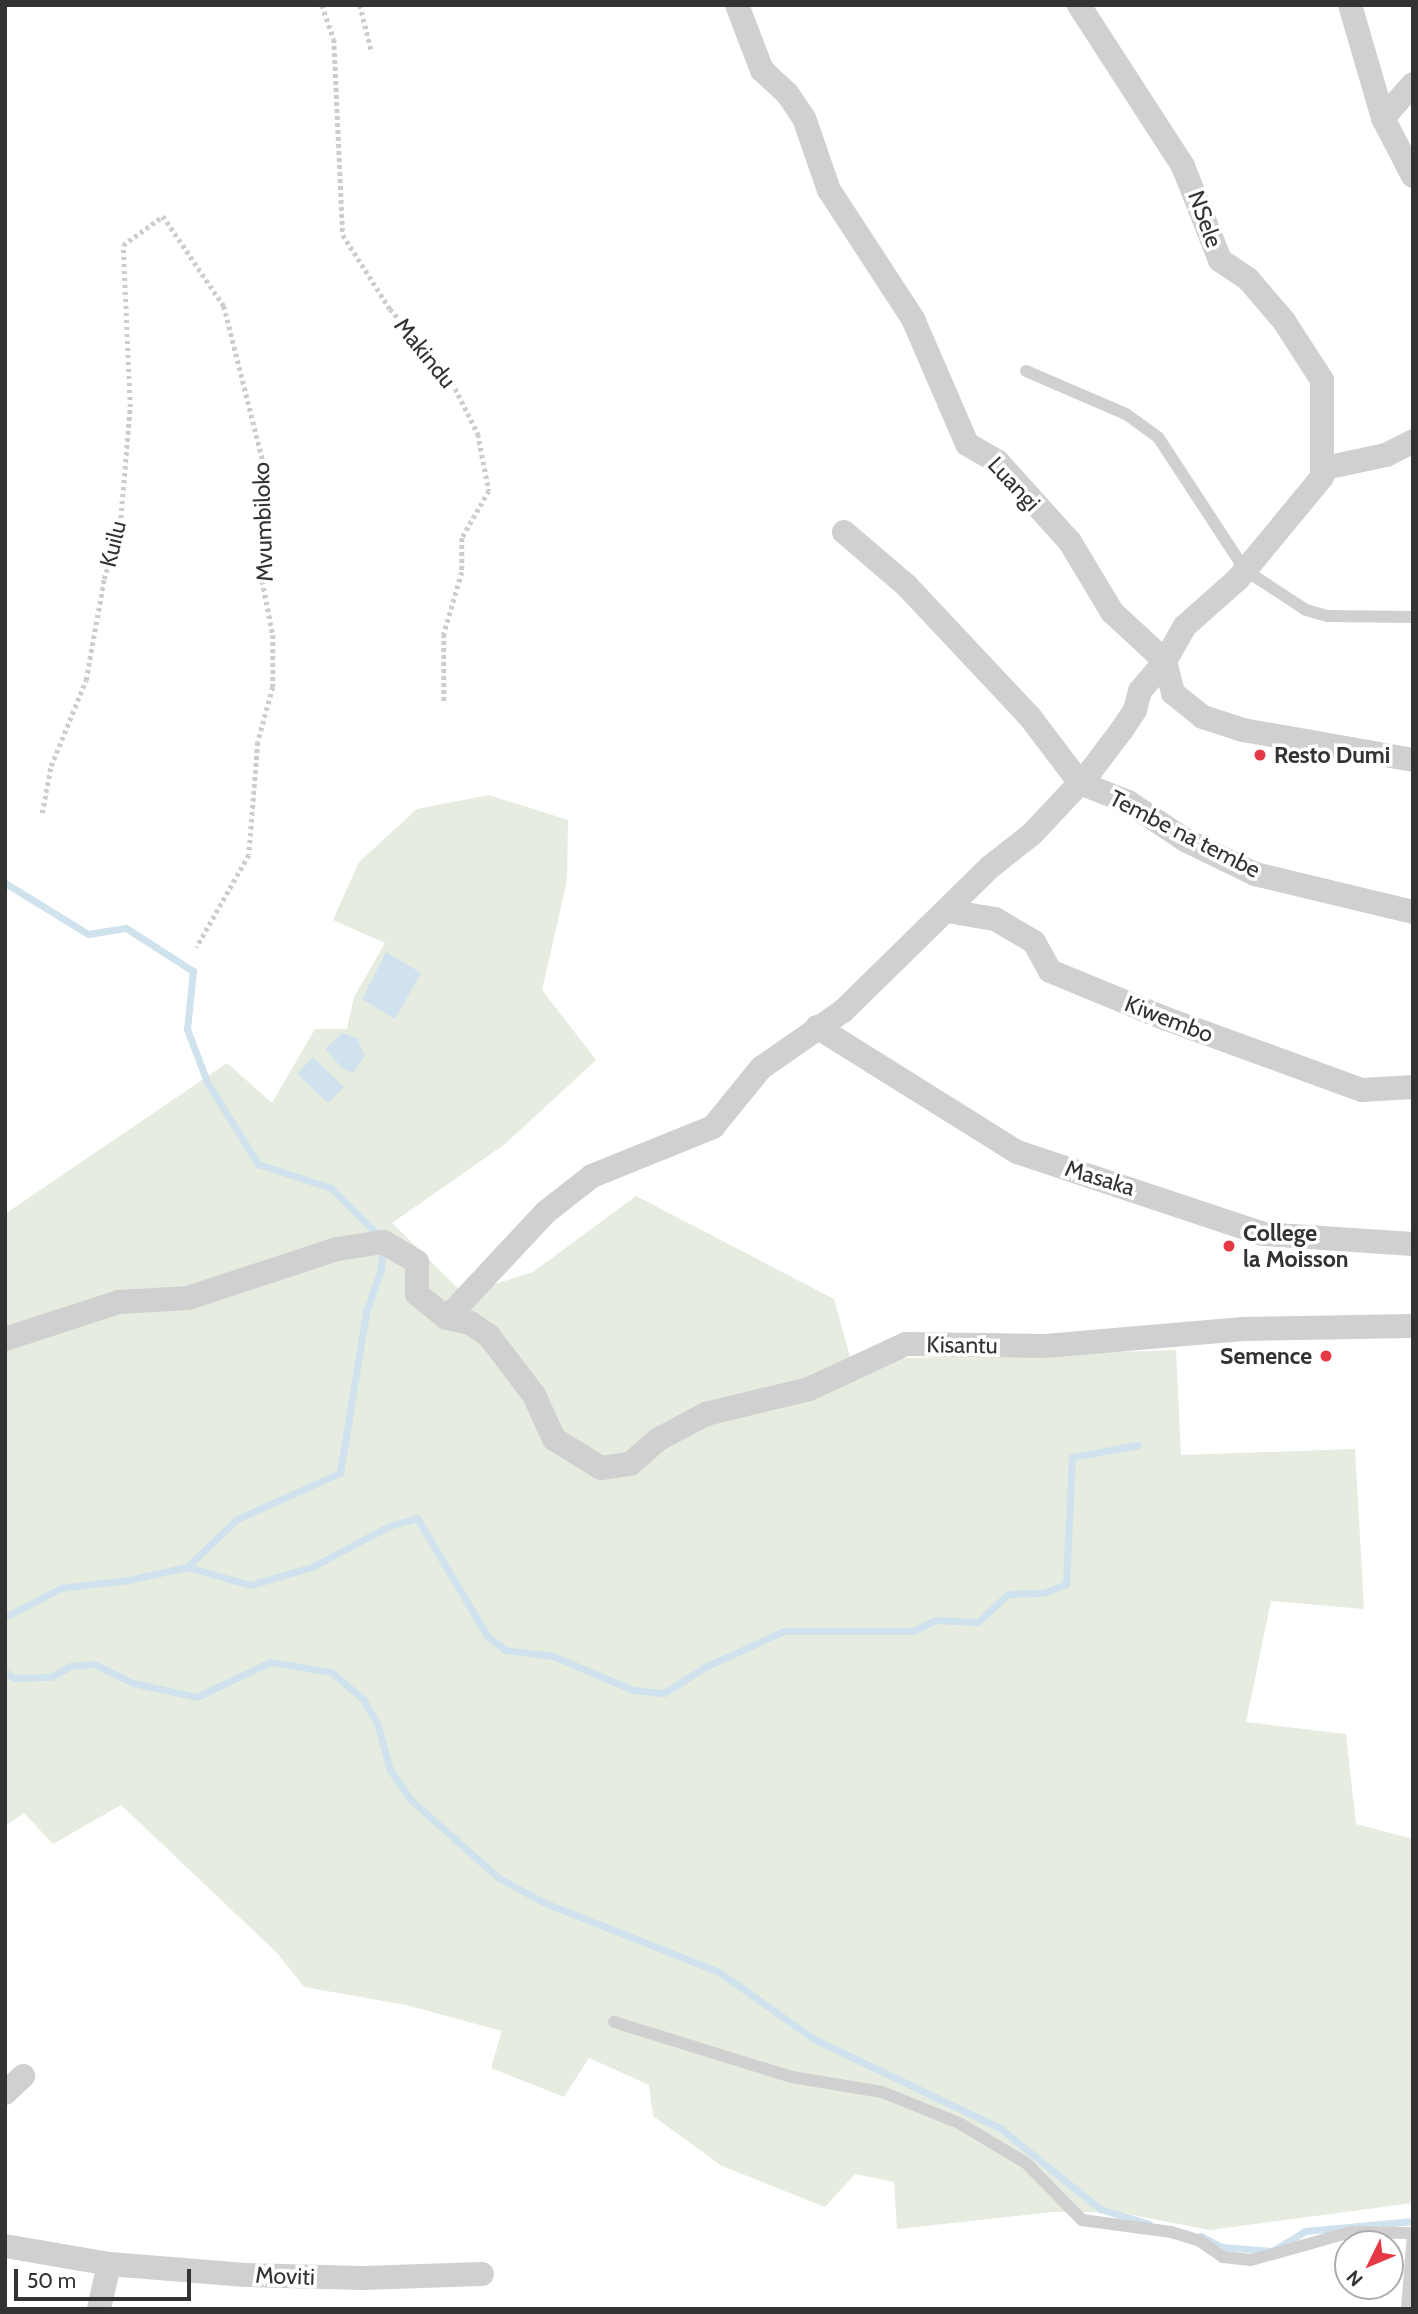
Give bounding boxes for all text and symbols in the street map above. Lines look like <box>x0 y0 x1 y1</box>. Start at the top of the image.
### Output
street label: NSele <box>1182 187 1228 251</box>
street label: Makindu <box>388 312 462 394</box>
street label: Luangi <box>982 451 1046 517</box>
street label: Mvumbiloko <box>247 462 279 582</box>
street label: Kuilu <box>94 518 132 570</box>
place label: Resto Dumi <box>1274 741 1390 769</box>
marker: Resto Dumi <box>1252 747 1268 763</box>
street label: Tembe na tembe <box>1105 784 1265 884</box>
street label: Kiwembo <box>1121 990 1217 1048</box>
street label: Masaka <box>1062 1154 1138 1202</box>
place label: College la Moisson <box>1243 1219 1348 1273</box>
marker: College la Moisson <box>1221 1238 1237 1254</box>
street label: Kisantu <box>926 1331 998 1359</box>
place label: Semence <box>1220 1342 1312 1370</box>
marker: Semence <box>1318 1348 1334 1364</box>
north arrow <box>1334 2230 1404 2300</box>
scale bar <box>18 2254 194 2298</box>
street label: Moviti <box>255 2261 315 2291</box>
text: N <box>1342 2266 1368 2291</box>
text: 50 m <box>27 2268 76 2293</box>

